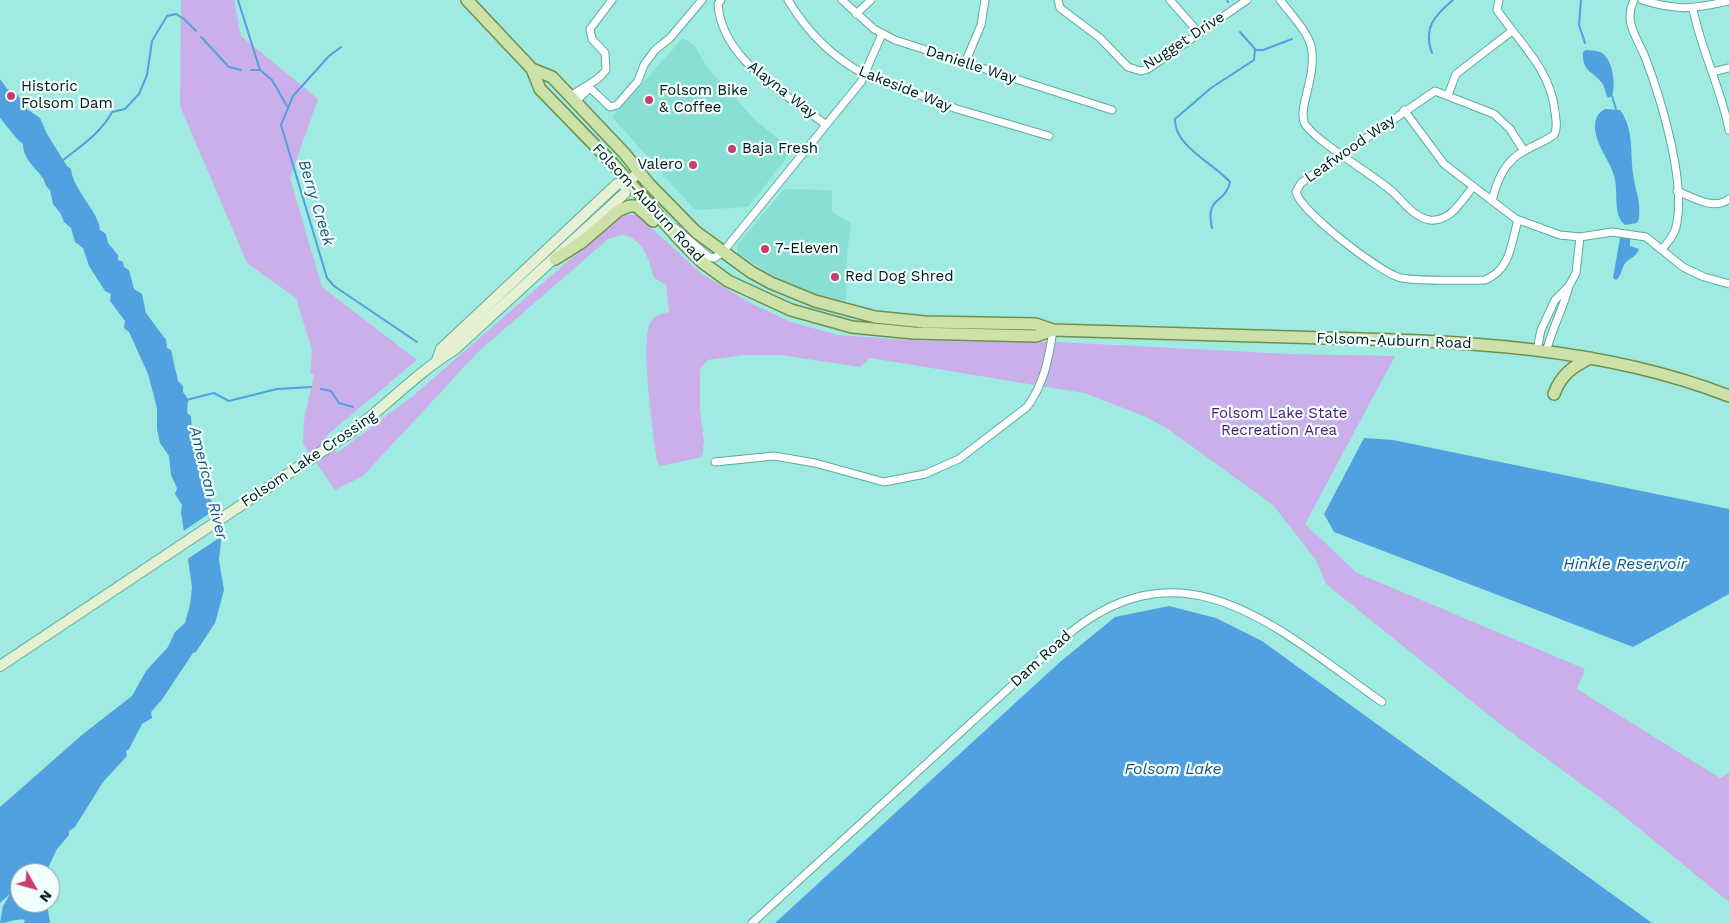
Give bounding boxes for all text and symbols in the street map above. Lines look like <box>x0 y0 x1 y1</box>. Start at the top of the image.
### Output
street label: Nugget Drive <box>1140 8 1228 74</box>
street label: Danielle Way <box>924 42 1018 88</box>
street label: Alayna Way <box>744 57 820 123</box>
street label: Lakeside Way <box>856 62 954 116</box>
place label: Historic Folsom Dam <box>21 78 113 113</box>
place label: Folsom Bike & Coffee <box>659 82 748 117</box>
marker: Historic Folsom Dam <box>5 90 17 102</box>
marker: Folsom Bike & Coffee <box>643 94 655 106</box>
street label: Leafwood Way <box>1301 111 1399 187</box>
street label: Folsom-Auburn Road <box>588 140 708 266</box>
place label: Baja Fresh <box>742 140 818 158</box>
marker: Baja Fresh <box>726 143 738 155</box>
place label: Valero <box>638 156 683 174</box>
water label: Berry Creek <box>294 158 338 248</box>
marker: Valero <box>687 159 699 171</box>
place label: 7-Eleven <box>775 240 839 258</box>
marker: 7-Eleven <box>759 243 771 255</box>
place label: Red Dog Shred <box>845 268 954 286</box>
marker: Red Dog Shred <box>829 271 841 283</box>
street label: Folsom-Auburn Road <box>1316 329 1472 353</box>
park label: Folsom Lake State Recreation Area <box>1211 405 1347 440</box>
street label: Folsom Lake Crossing <box>238 407 380 511</box>
water label: American River <box>185 424 231 542</box>
water label: Hinkle Reservoir <box>1563 554 1687 574</box>
street label: Dam Road <box>1007 627 1075 691</box>
water label: Folsom Lake <box>1124 759 1222 779</box>
north arrow <box>10 863 60 913</box>
text: N <box>37 888 56 906</box>

